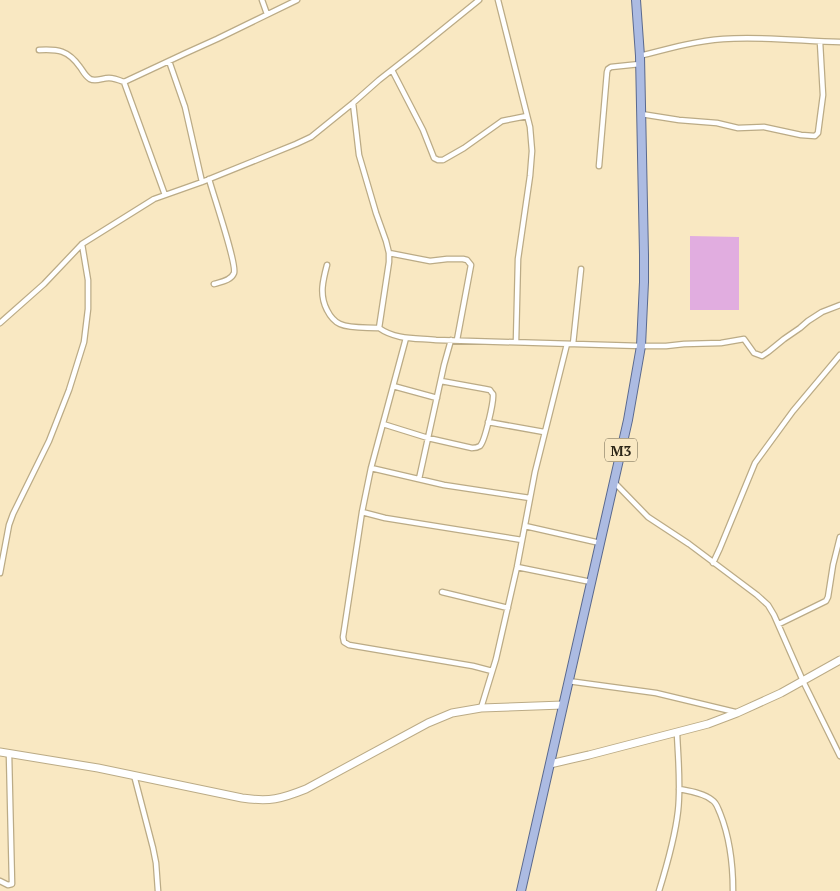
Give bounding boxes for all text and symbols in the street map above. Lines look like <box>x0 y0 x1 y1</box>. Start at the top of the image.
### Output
road number: M3 <box>605 438 637 462</box>

